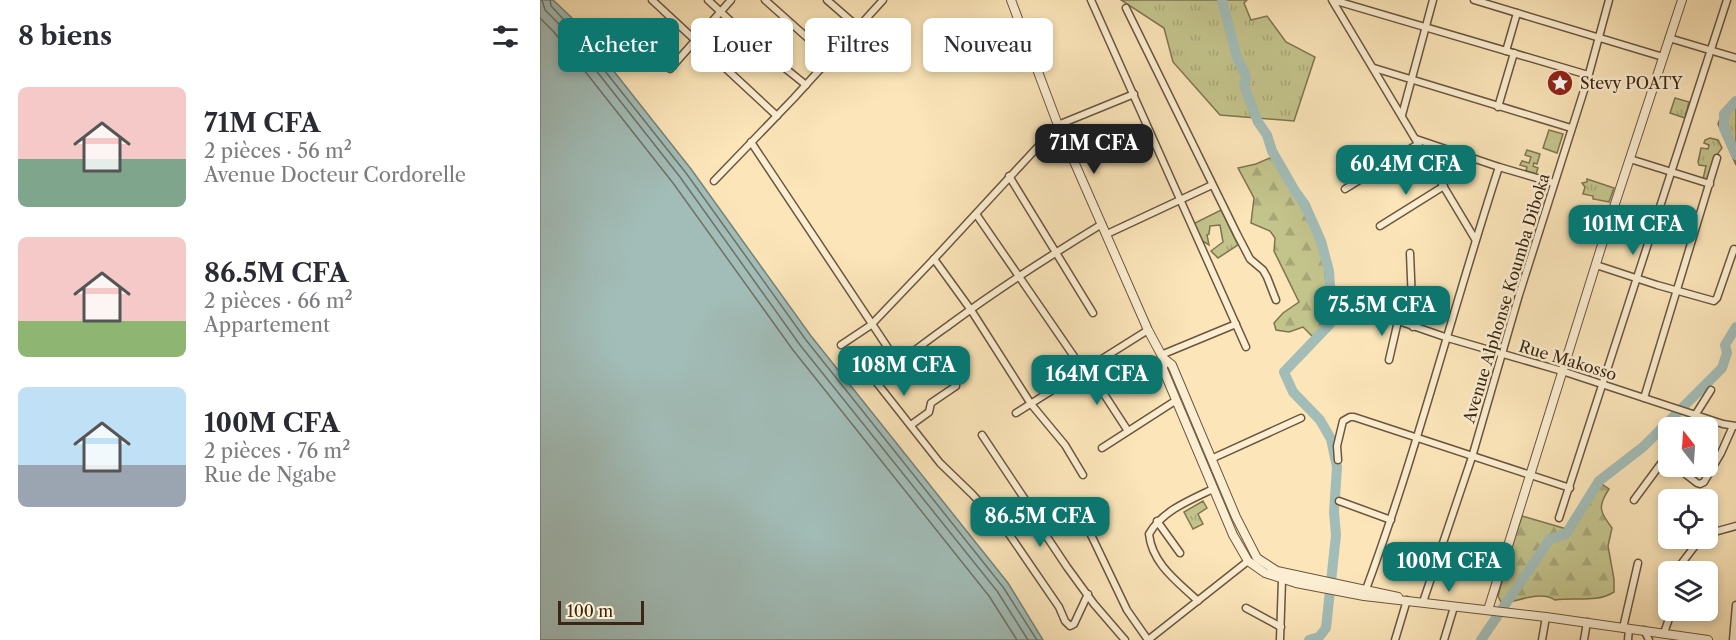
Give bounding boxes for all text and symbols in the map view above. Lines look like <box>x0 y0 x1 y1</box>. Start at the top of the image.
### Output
chip: Acheter <box>558 18 679 72</box>
chip: Louer <box>691 18 793 72</box>
chip: Filtres <box>805 18 911 72</box>
chip: Nouveau <box>923 18 1053 72</box>
text: 8 biens <box>18 20 112 52</box>
icon: filters <box>489 20 522 53</box>
place icon: Stevy POATY <box>1545 68 1575 98</box>
place label: Stevy POATY <box>1580 73 1683 93</box>
text: 71M CFA <box>204 107 320 139</box>
icon: home <box>66 111 138 183</box>
pin: 71M CFA <box>1039 124 1149 175</box>
text: 71M CFA <box>1049 131 1139 155</box>
text: 2 pièces · 56 m² <box>204 139 352 163</box>
pin: 60.4M CFA <box>1337 145 1475 196</box>
text: 60.4M CFA <box>1350 152 1462 176</box>
text: Avenue Docteur Cordorelle <box>204 163 466 187</box>
street label: Avenue Alphonse Koumba Diboka <box>1458 170 1554 426</box>
pin: 101M CFA <box>1571 205 1695 256</box>
text: 101M CFA <box>1583 212 1683 236</box>
text: 86.5M CFA <box>204 257 348 289</box>
icon: home <box>66 261 138 333</box>
pin: 75.5M CFA <box>1313 286 1451 337</box>
text: 2 pièces · 66 m² <box>204 289 353 313</box>
text: 75.5M CFA <box>1328 293 1436 317</box>
text: Appartement <box>204 313 330 337</box>
street label: Rue Makosso <box>1517 336 1620 384</box>
pin: 108M CFA <box>842 346 966 397</box>
text: 108M CFA <box>852 353 956 377</box>
pin: 164M CFA <box>1035 355 1159 406</box>
text: 164M CFA <box>1046 362 1148 386</box>
text: 100M CFA <box>204 407 340 439</box>
icon: home <box>66 411 138 483</box>
north arrow <box>1658 417 1718 477</box>
map controls <box>1658 417 1718 621</box>
text: 2 pièces · 76 m² <box>204 439 350 463</box>
text: Rue de Ngabe <box>204 463 337 487</box>
button: locate <box>1658 489 1718 549</box>
pin: 86.5M CFA <box>971 497 1109 548</box>
text: 86.5M CFA <box>985 504 1096 528</box>
pin: 100M CFA <box>1387 542 1511 593</box>
text: 100M CFA <box>1397 549 1501 573</box>
button: layers <box>1658 561 1718 621</box>
scale bar <box>558 598 644 626</box>
text: 100 m <box>567 601 613 621</box>

